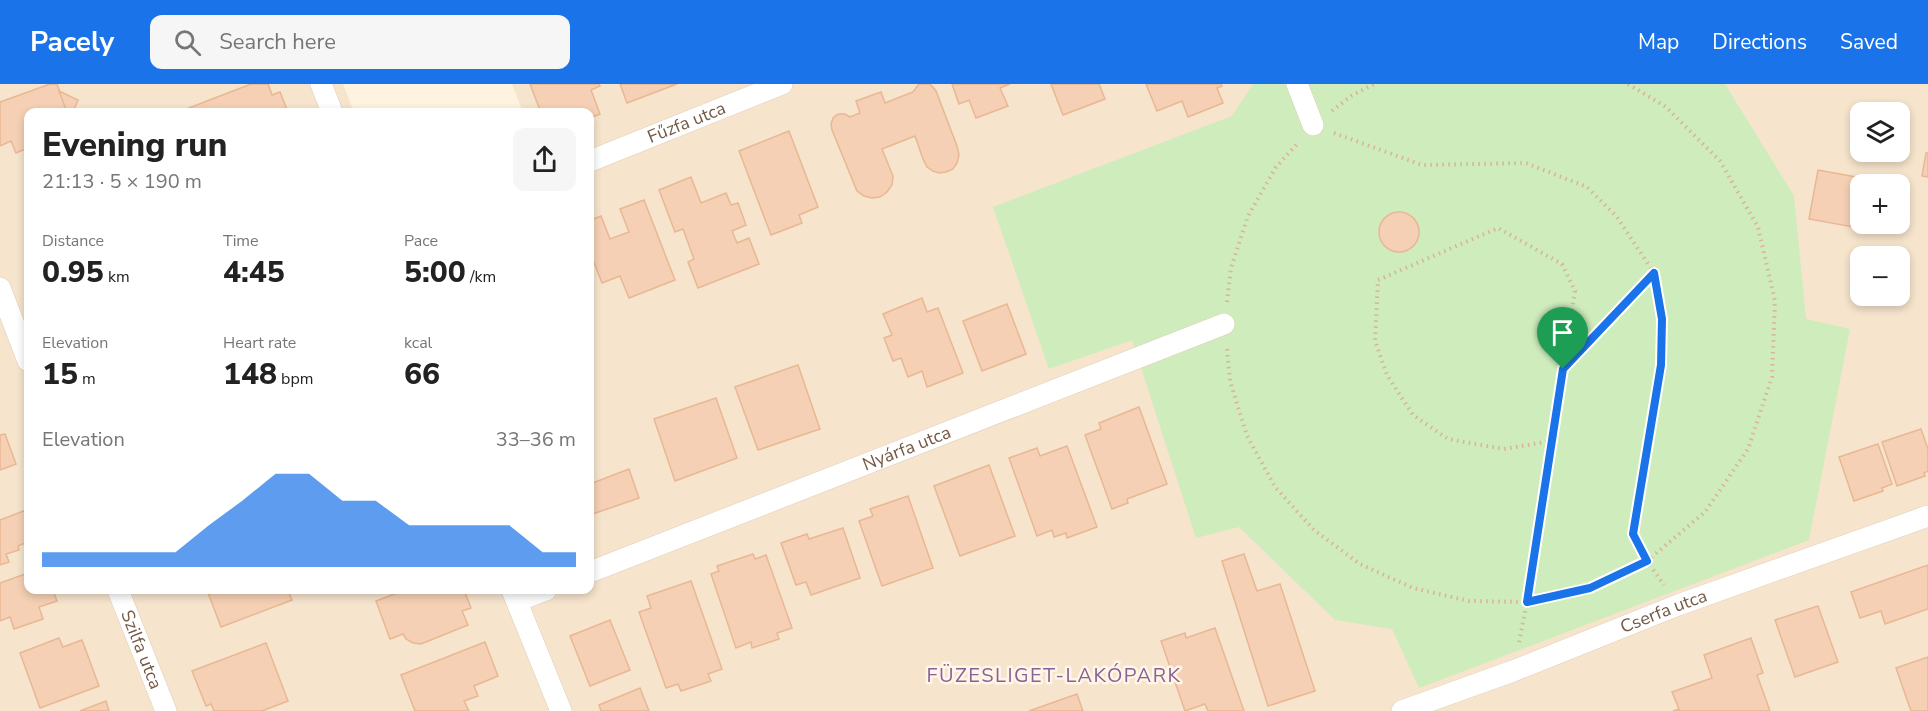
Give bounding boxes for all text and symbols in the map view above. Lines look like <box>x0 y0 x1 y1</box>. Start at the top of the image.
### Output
search box <box>150 15 570 69</box>
text: Pacely <box>30 23 114 61</box>
icon: search <box>171 26 204 59</box>
text: Search here <box>219 27 336 57</box>
text: Map <box>1638 28 1679 56</box>
text: Directions <box>1712 28 1807 56</box>
text: Saved <box>1840 28 1898 56</box>
street label: Fűzfa utca <box>644 96 729 149</box>
map controls <box>1850 102 1910 306</box>
button: layers <box>1850 102 1910 162</box>
text: Evening run <box>42 123 227 168</box>
button: share <box>513 128 576 191</box>
text: 21:13 · 5 × 190 m <box>42 168 202 195</box>
button: + <box>1850 174 1910 234</box>
text: Distance <box>42 230 104 252</box>
text: Time <box>223 230 259 252</box>
text: Pace <box>404 230 438 252</box>
button: − <box>1850 246 1910 306</box>
text: 0.95 <box>42 252 104 293</box>
text: 4:45 <box>223 252 285 293</box>
text: 5:00 <box>404 252 466 293</box>
text: km <box>104 266 130 288</box>
text: /km <box>466 266 496 288</box>
pin <box>1537 307 1588 369</box>
icon: arrive <box>1546 316 1579 349</box>
text: Elevation <box>42 332 108 354</box>
text: Heart rate <box>223 332 296 354</box>
text: kcal <box>404 332 432 354</box>
text: 15 <box>42 354 78 395</box>
text: 148 <box>223 354 277 395</box>
text: 66 <box>404 354 440 395</box>
text: m <box>78 368 96 390</box>
text: bpm <box>277 368 313 390</box>
street label: Nyárfa utca <box>859 420 954 476</box>
text: Elevation <box>42 426 125 453</box>
text: 33–36 m <box>496 426 576 453</box>
street label: Cserfa utca <box>1617 584 1710 639</box>
street label: Szilfa utca <box>115 606 168 693</box>
district label: FÜZESLIGET-LAKÓPARK <box>926 662 1182 689</box>

